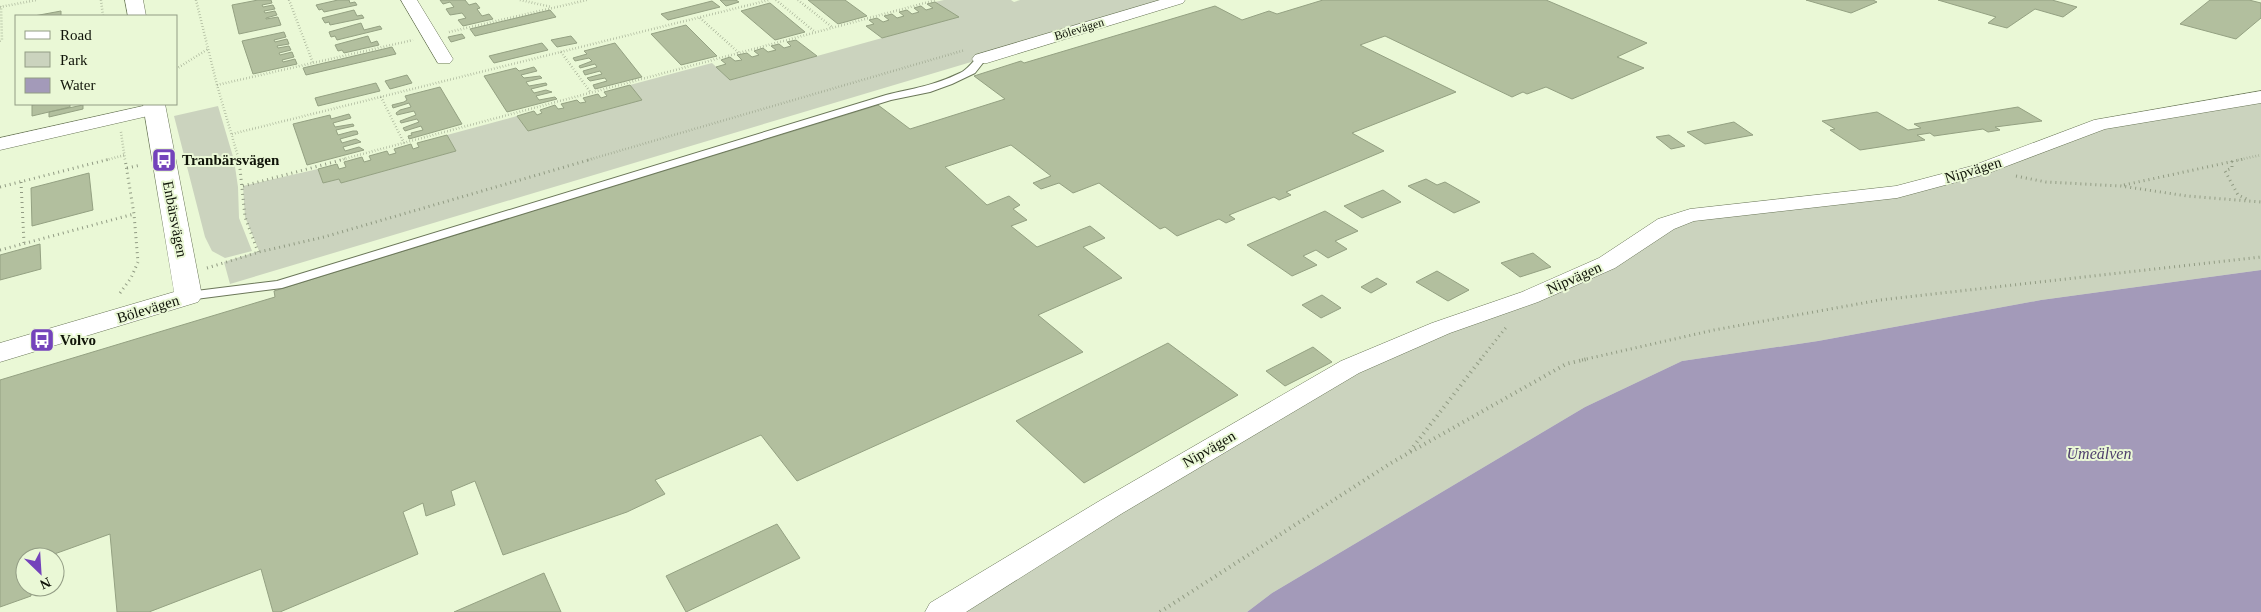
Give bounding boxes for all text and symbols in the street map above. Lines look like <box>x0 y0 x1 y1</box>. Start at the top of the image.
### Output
legend <box>15 15 178 105</box>
street label: Bölevägen <box>1052 15 1106 43</box>
text: Road <box>60 27 92 43</box>
text: Park <box>60 52 88 68</box>
text: Water <box>60 77 95 93</box>
bus stop icon: Tranbärsvägen <box>151 147 177 173</box>
place label: Tranbärsvägen <box>182 152 280 168</box>
street label: Nipvägen <box>1943 154 2004 186</box>
street label: Enbärsvägen <box>160 179 190 259</box>
street label: Nipvägen <box>1544 259 1604 297</box>
street label: Bölevägen <box>115 292 181 326</box>
bus stop icon: Volvo <box>29 327 55 353</box>
place label: Volvo <box>60 332 96 348</box>
street label: Nipvägen <box>1180 427 1239 471</box>
water label: Umeälven <box>2067 445 2131 462</box>
north arrow <box>15 547 65 597</box>
text: N <box>38 574 53 592</box>

